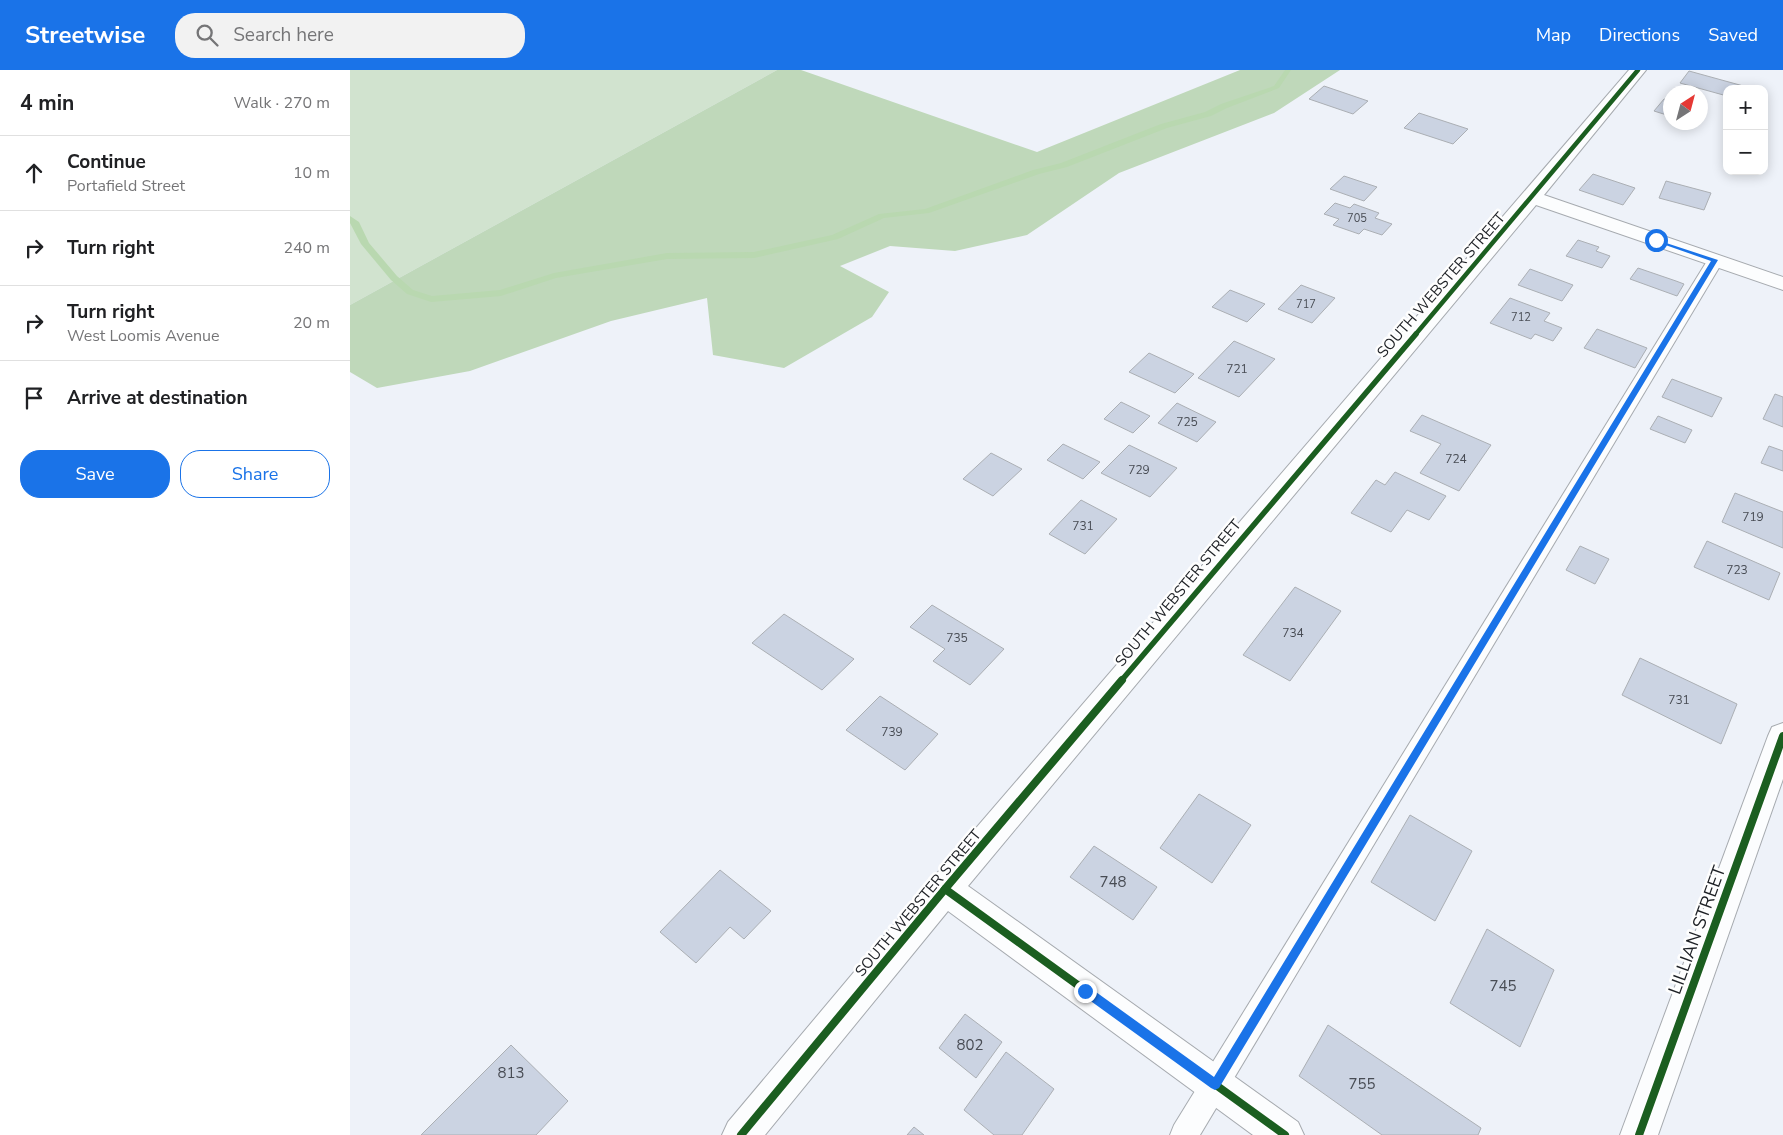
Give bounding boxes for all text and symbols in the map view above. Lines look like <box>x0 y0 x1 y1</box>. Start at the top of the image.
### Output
search box <box>175 13 525 58</box>
text: Streetwise <box>25 19 145 51</box>
icon: search <box>193 21 221 49</box>
text: Search here <box>233 22 334 48</box>
text: Map <box>1536 23 1571 47</box>
text: Directions <box>1599 23 1680 47</box>
text: Saved <box>1708 23 1758 47</box>
north arrow <box>1663 85 1708 130</box>
map controls <box>1723 85 1768 175</box>
button: + <box>1723 85 1768 130</box>
text: 4 min <box>20 89 74 117</box>
text: Walk · 270 m <box>234 92 330 114</box>
button: − <box>1723 130 1768 175</box>
text: Continue <box>67 149 146 175</box>
icon: ahead <box>20 159 48 187</box>
text: 10 m <box>293 162 330 184</box>
text: Portafield Street <box>67 175 185 197</box>
street label: SOUTH WEBSTER STREET <box>1372 208 1510 362</box>
house number: 705 <box>1347 211 1367 226</box>
route start <box>1645 229 1668 252</box>
icon: right <box>20 234 48 262</box>
text: Turn right <box>67 235 154 261</box>
text: 240 m <box>283 237 330 259</box>
house number: 717 <box>1296 297 1316 312</box>
text: Turn right <box>67 299 154 325</box>
icon: right <box>20 309 48 337</box>
house number: 712 <box>1511 310 1531 325</box>
text: 20 m <box>293 312 330 334</box>
text: West Loomis Avenue <box>67 325 220 347</box>
house number: 721 <box>1226 361 1248 377</box>
icon: arrive <box>20 384 48 412</box>
text: Arrive at destination <box>67 385 248 411</box>
house number: 725 <box>1176 414 1198 430</box>
button: Save <box>20 450 170 498</box>
button: Share <box>180 450 330 498</box>
house number: 724 <box>1445 451 1467 467</box>
house number: 729 <box>1128 462 1150 478</box>
house number: 719 <box>1742 509 1764 525</box>
street label: SOUTH WEBSTER STREET <box>1110 515 1246 671</box>
house number: 731 <box>1072 518 1094 534</box>
house number: 723 <box>1726 562 1748 578</box>
house number: 734 <box>1282 625 1304 641</box>
house number: 735 <box>946 630 968 646</box>
house number: 731 <box>1668 692 1690 708</box>
house number: 739 <box>881 724 903 740</box>
street label: SOUTH WEBSTER STREET <box>850 825 986 981</box>
street label: LILLIAN STREET <box>1663 862 1731 997</box>
house number: 748 <box>1099 872 1127 892</box>
house number: 745 <box>1489 976 1517 996</box>
route end <box>1074 980 1097 1003</box>
house number: 802 <box>956 1035 984 1055</box>
house number: 813 <box>497 1063 525 1083</box>
house number: 755 <box>1348 1074 1376 1094</box>

